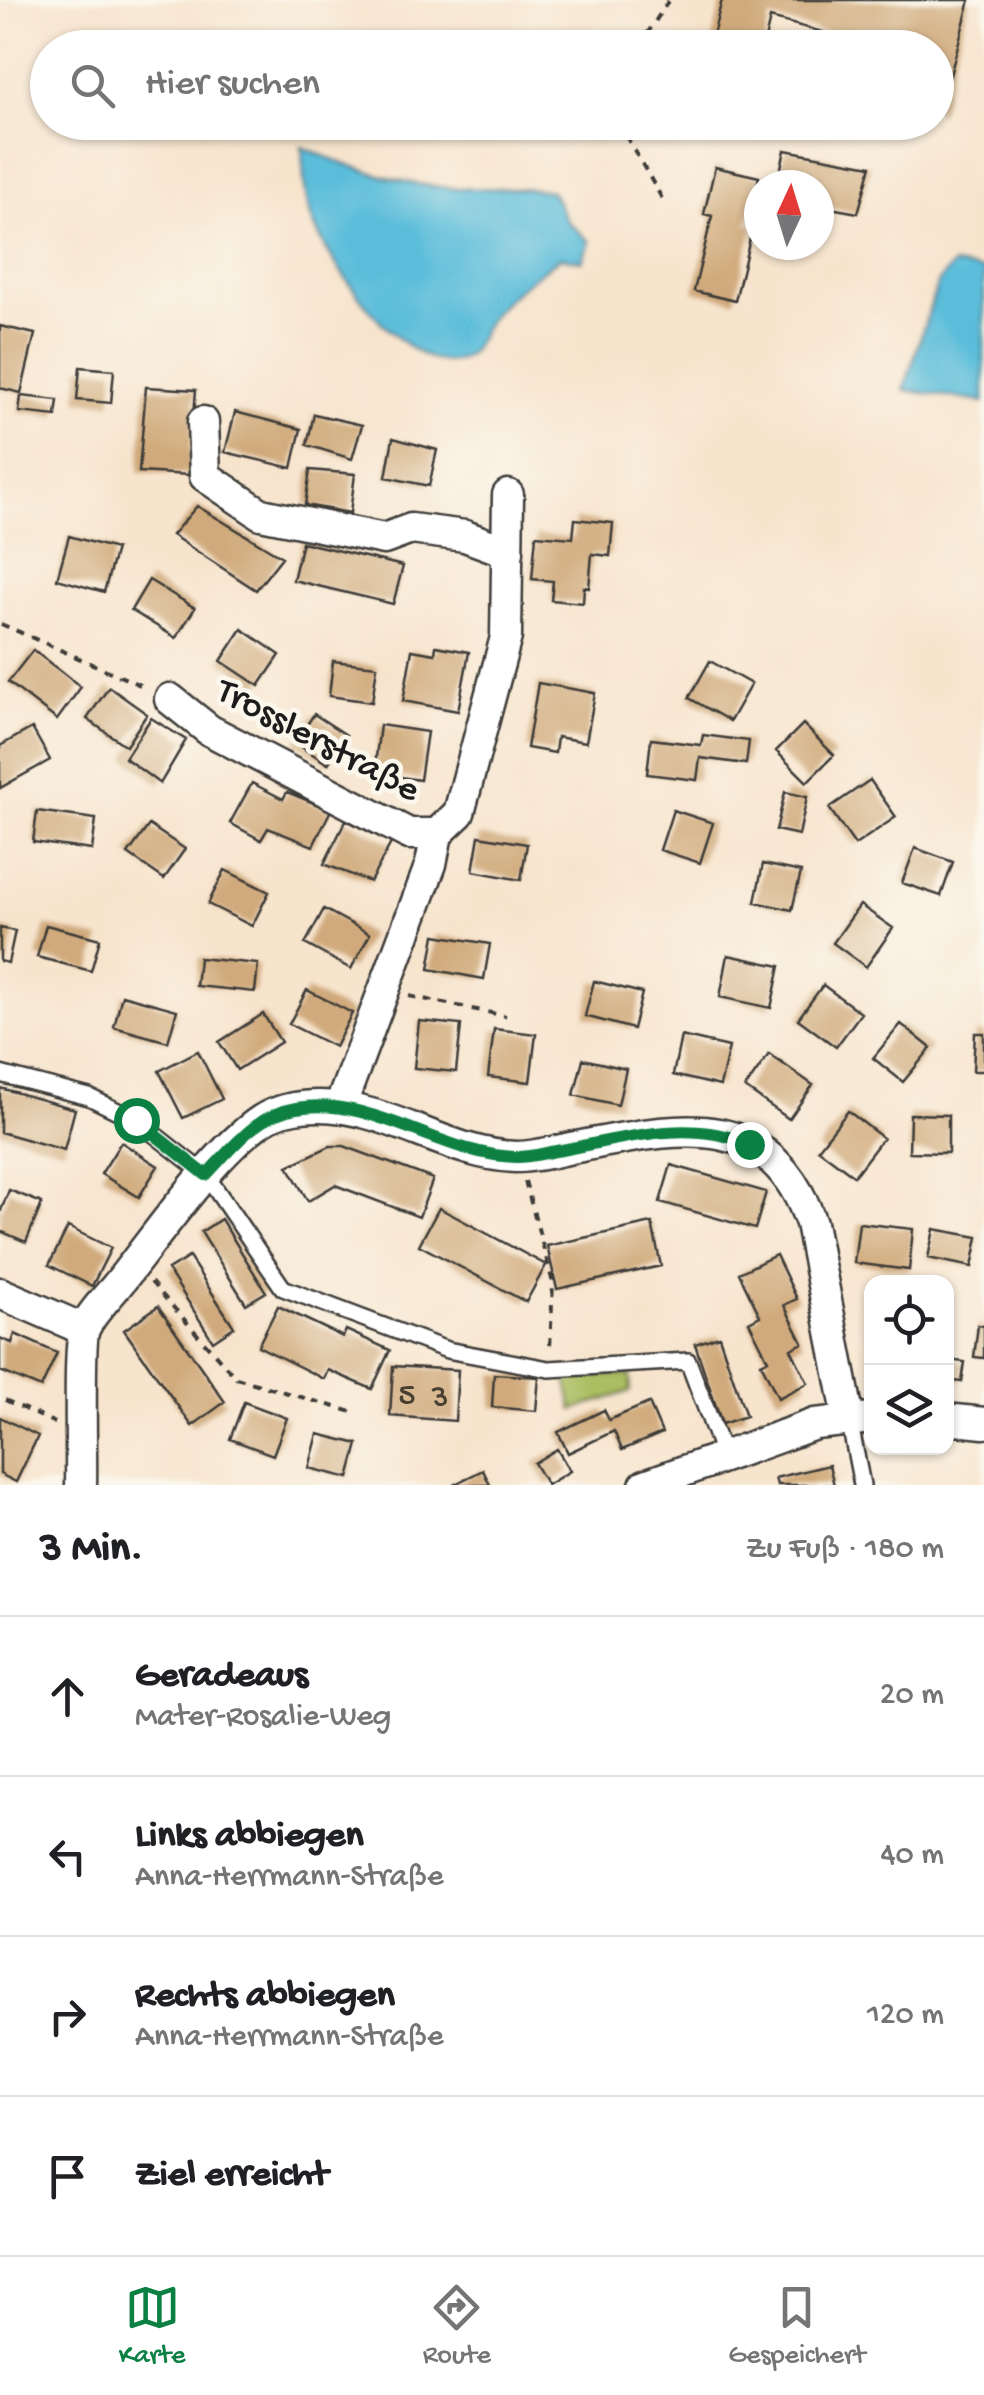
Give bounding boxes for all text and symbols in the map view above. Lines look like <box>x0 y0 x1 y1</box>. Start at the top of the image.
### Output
search box <box>30 30 954 140</box>
icon: search <box>65 58 120 113</box>
text: Hier suchen <box>145 63 320 107</box>
north arrow <box>744 170 834 260</box>
street label: Trosslerstraße <box>206 669 427 814</box>
route start <box>114 1098 160 1144</box>
route end <box>727 1122 773 1168</box>
map controls <box>864 1275 954 1455</box>
button: locate <box>864 1275 954 1365</box>
button: layers <box>864 1365 954 1455</box>
house number: 5 <box>399 1378 415 1416</box>
house number: 3 <box>431 1380 448 1418</box>
text: 3 Min. <box>40 1526 143 1575</box>
text: Zu Fuß · 180 m <box>746 1531 944 1569</box>
text: Geradeaus <box>135 1655 308 1699</box>
icon: ahead <box>40 1669 95 1724</box>
text: 20 m <box>880 1677 944 1715</box>
text: Mater-Rosalie-Weg <box>135 1699 391 1737</box>
text: Links abbiegen <box>135 1815 363 1859</box>
icon: left <box>40 1829 95 1884</box>
text: 40 m <box>880 1837 944 1875</box>
text: Anna-Herrmann-Straße <box>135 1859 443 1897</box>
text: Rechts abbiegen <box>135 1975 395 2019</box>
icon: right <box>40 1989 95 2044</box>
text: 120 m <box>867 1997 944 2035</box>
text: Anna-Herrmann-Straße <box>135 2019 443 2057</box>
icon: arrive <box>40 2149 95 2204</box>
text: Ziel erreicht <box>135 2154 328 2198</box>
tab: Karte <box>119 2280 185 2373</box>
tab: Route <box>423 2280 491 2373</box>
tab: Gespeichert <box>728 2280 865 2373</box>

